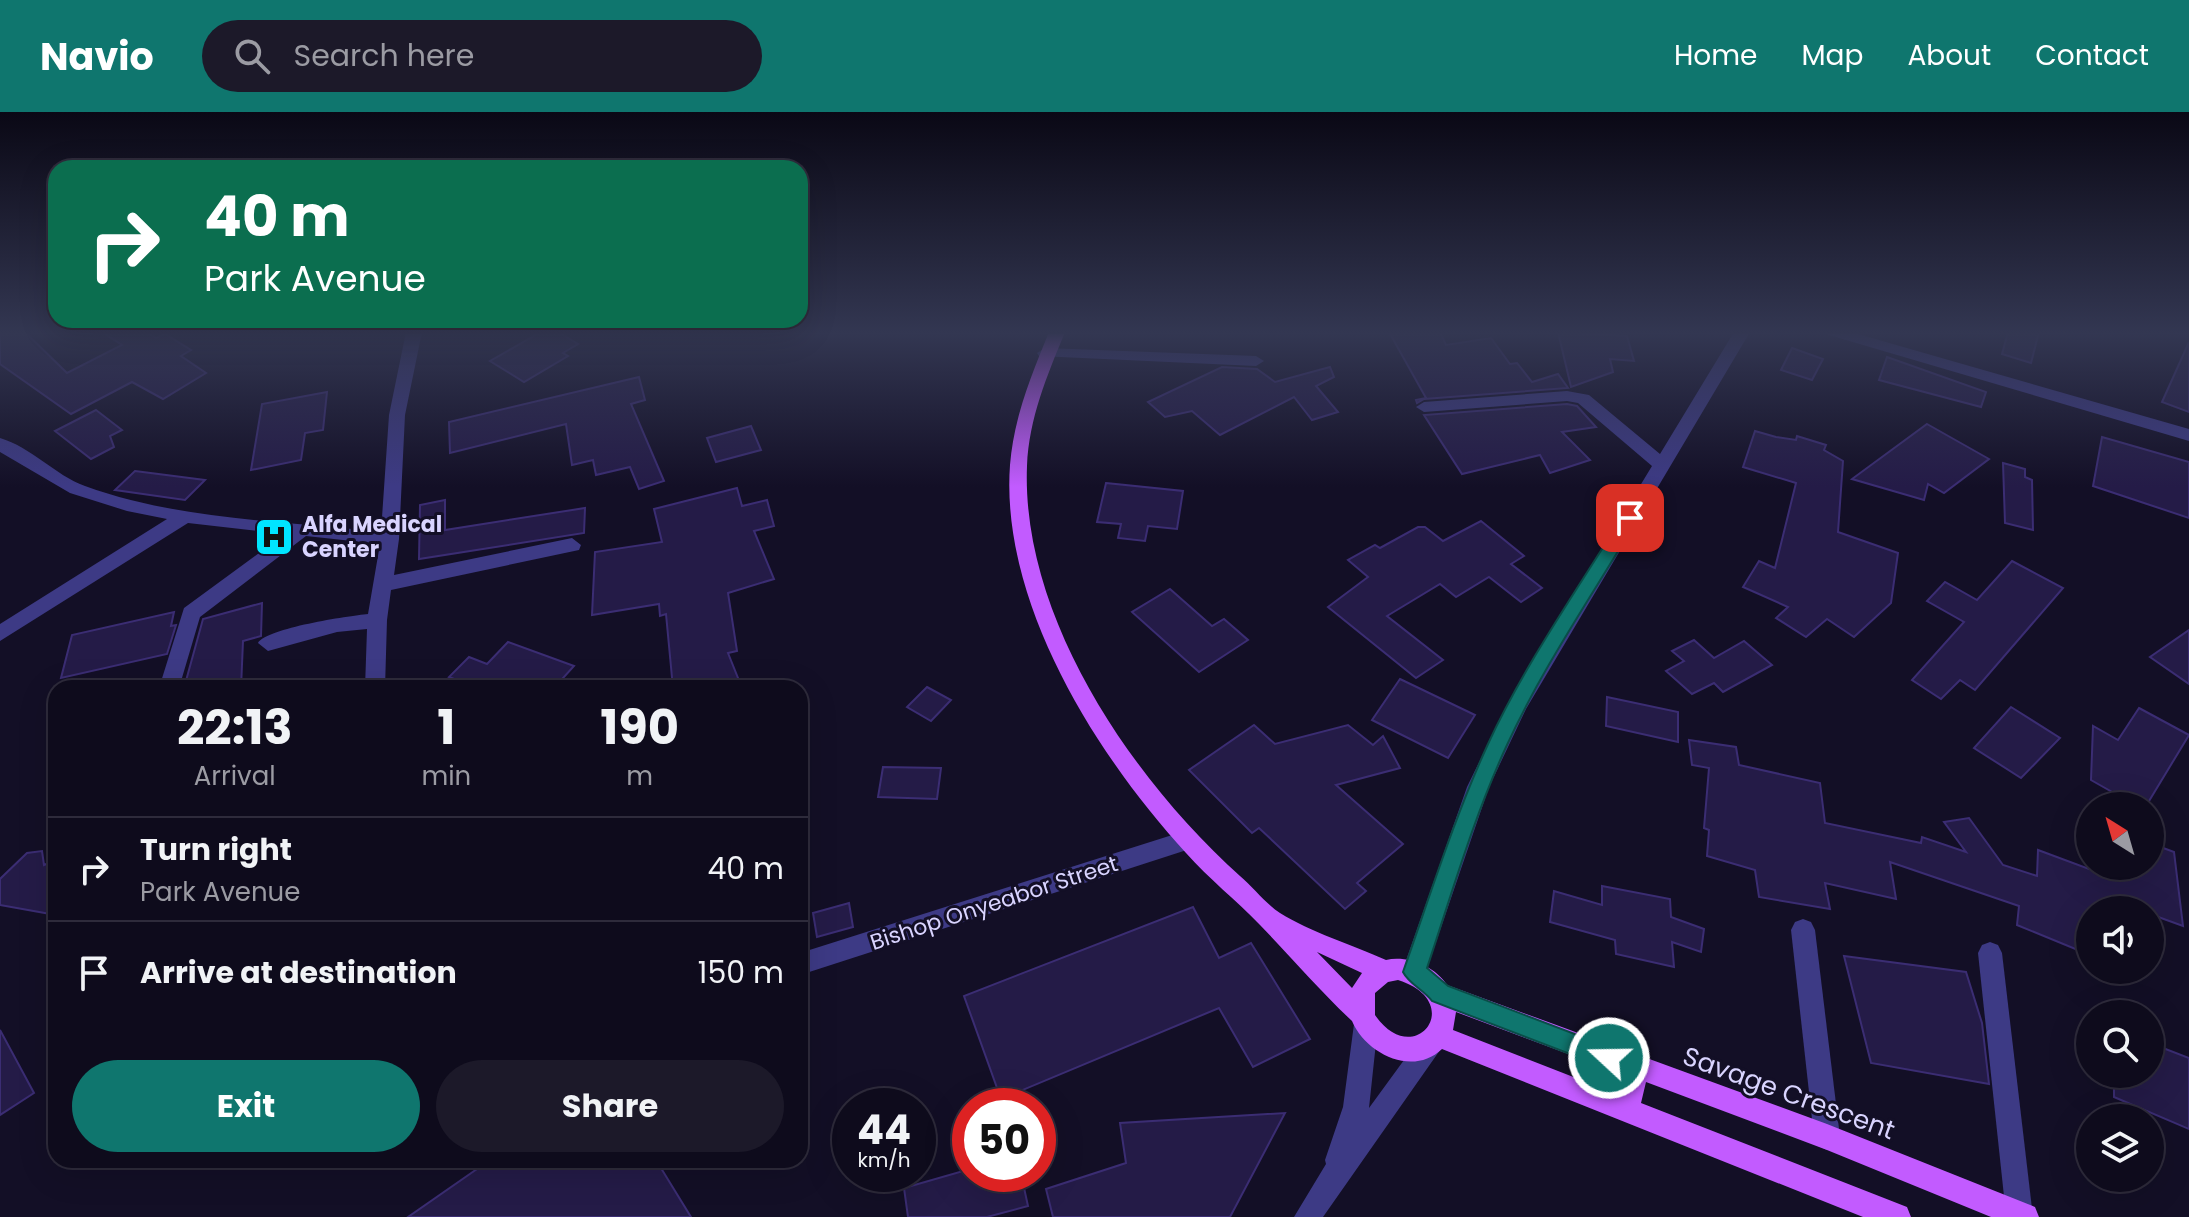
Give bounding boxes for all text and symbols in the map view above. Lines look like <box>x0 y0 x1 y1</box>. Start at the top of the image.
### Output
search box <box>202 20 762 92</box>
text: Navio <box>40 30 154 83</box>
icon: search <box>230 34 274 78</box>
text: Search here <box>294 34 474 77</box>
text: Home <box>1674 36 1757 75</box>
text: Map <box>1801 36 1863 75</box>
text: About <box>1907 36 1991 75</box>
text: Contact <box>2035 36 2149 75</box>
text: 40 m <box>204 177 350 256</box>
icon: right <box>72 192 176 296</box>
text: Park Avenue <box>204 253 426 304</box>
pin <box>1596 484 1664 552</box>
icon: arrive <box>1608 496 1652 540</box>
place label: Alfa Medical Center <box>302 509 442 565</box>
hospital icon: Alfa Medical Center <box>253 516 295 558</box>
text: 22:13 <box>177 694 292 761</box>
text: 1 <box>437 694 455 761</box>
text: 190 <box>600 694 679 761</box>
text: Arrival <box>194 758 276 794</box>
text: min <box>421 758 471 794</box>
text: m <box>626 758 653 794</box>
north arrow <box>2076 792 2164 880</box>
map controls <box>2076 792 2164 1192</box>
text: Turn right <box>140 828 292 871</box>
icon: right <box>72 847 116 891</box>
text: 40 m <box>707 847 784 890</box>
street label: Bishop Onyeabor Street <box>866 848 1122 958</box>
text: Park Avenue <box>140 874 300 910</box>
button: sound <box>2076 896 2164 984</box>
icon: arrive <box>72 951 116 995</box>
text: Arrive at destination <box>140 951 457 994</box>
text: 150 m <box>698 951 784 994</box>
button: search <box>2076 1000 2164 1088</box>
position arrow <box>1567 1016 1651 1100</box>
street label: Savage Crescent <box>1678 1038 1900 1148</box>
button: Exit <box>72 1060 420 1152</box>
button: Share <box>436 1060 784 1152</box>
speed limit sign: 50 <box>952 1088 1056 1192</box>
text: 44 <box>857 1102 911 1158</box>
button: layers <box>2076 1104 2164 1192</box>
text: km/h <box>857 1146 911 1174</box>

